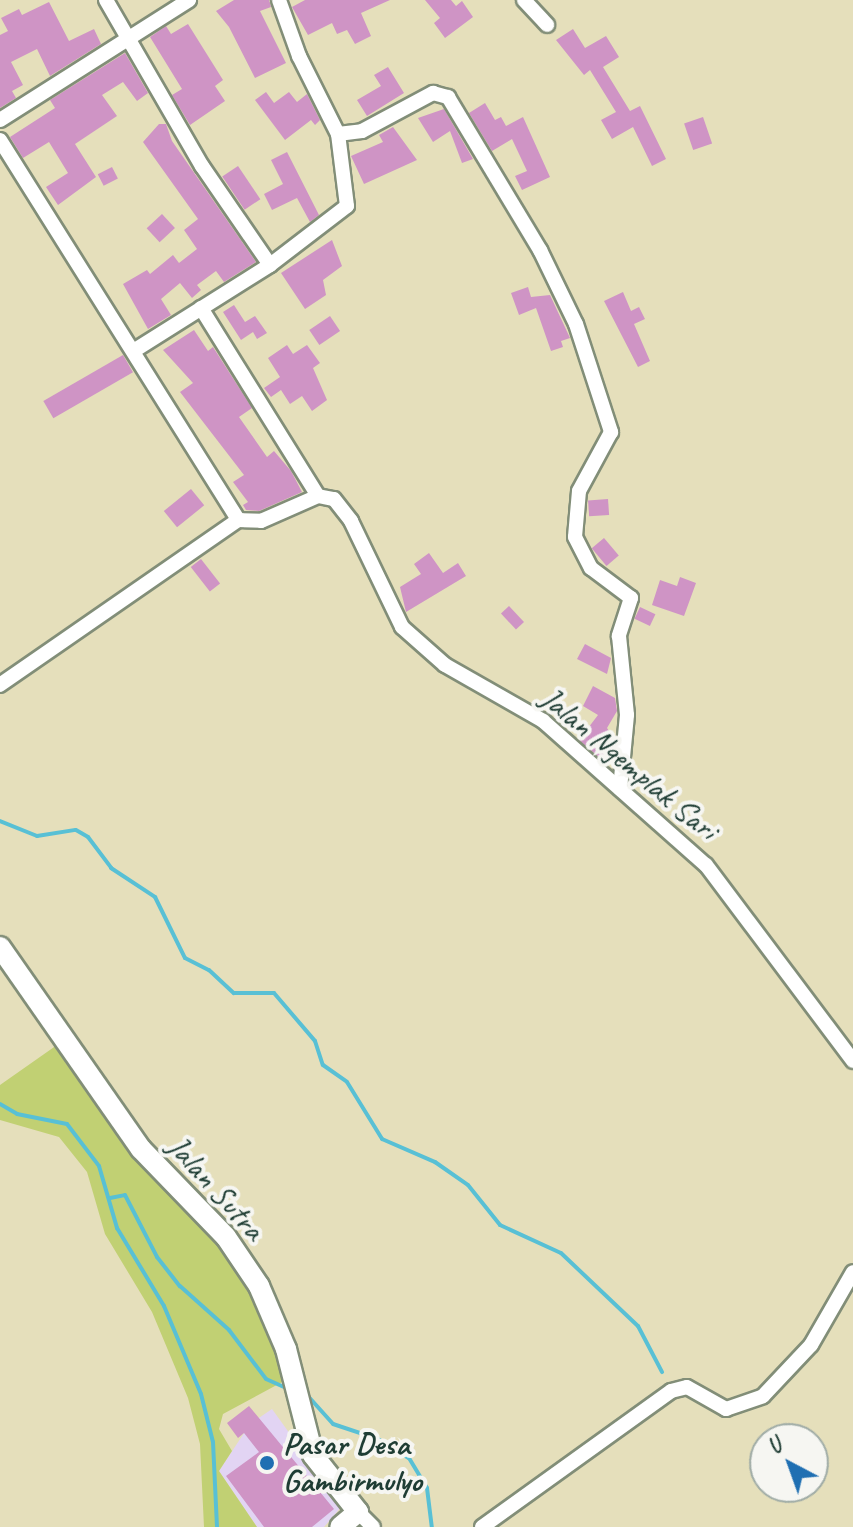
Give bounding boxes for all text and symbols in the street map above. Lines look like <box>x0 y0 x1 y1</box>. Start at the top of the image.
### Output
street label: Jalan Ngemplak Sari <box>532 678 726 850</box>
street label: Jalan Sutra <box>160 1129 272 1247</box>
north arrow <box>749 1423 829 1503</box>
place label: Pasar Desa Gambirmulyo <box>283 1426 422 1501</box>
text: U <box>761 1432 788 1460</box>
marker: Pasar Desa Gambirmulyo <box>258 1454 276 1472</box>

